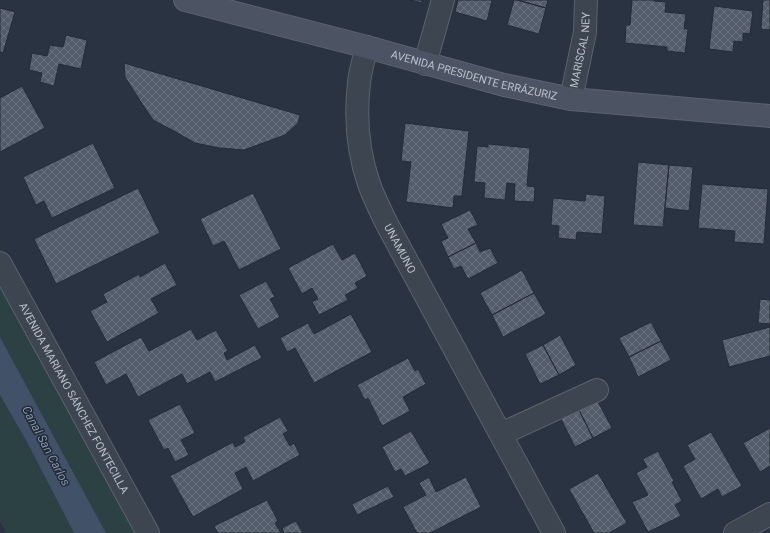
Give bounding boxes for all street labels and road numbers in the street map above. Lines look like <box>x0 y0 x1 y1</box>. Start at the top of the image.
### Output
street label: MARISCAL NEY <box>567 11 592 89</box>
street label: AVENIDA PRESIDENTE ERRÁZURIZ <box>390 48 559 103</box>
street label: UNAMUNO <box>382 222 419 276</box>
street label: AVENIDA MARIANO SÁNCHEZ FONTECILLA <box>16 300 132 496</box>

